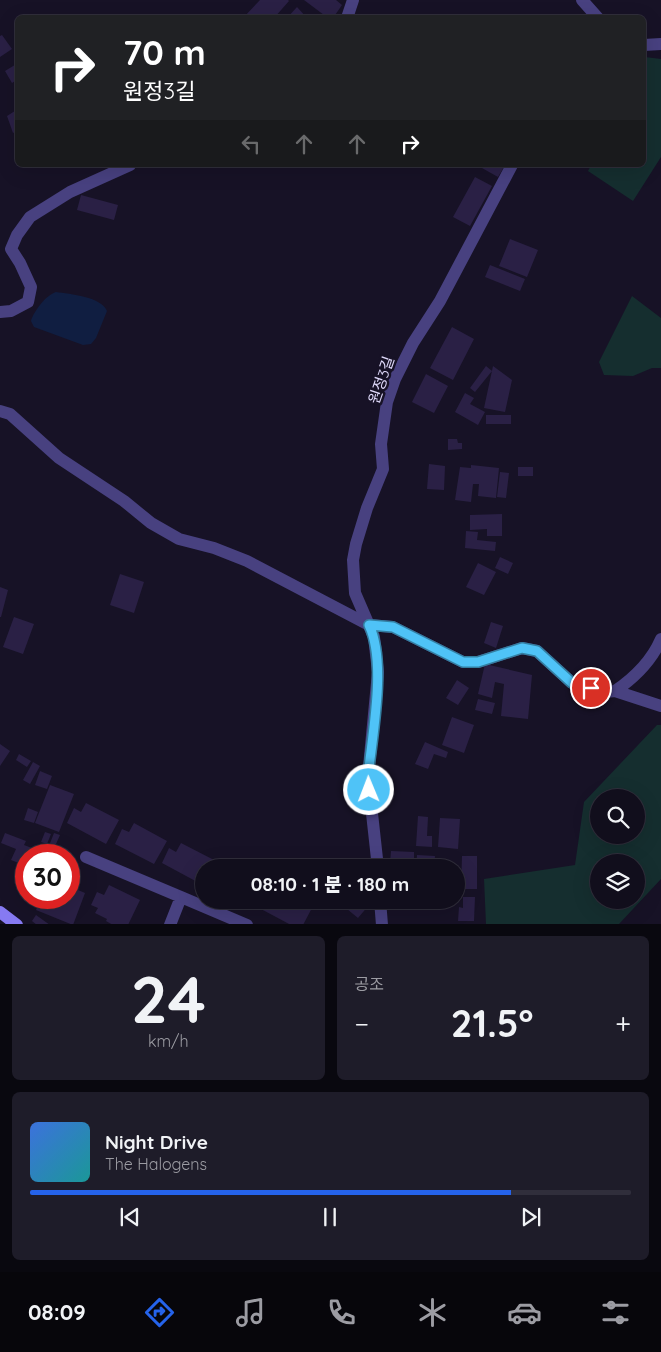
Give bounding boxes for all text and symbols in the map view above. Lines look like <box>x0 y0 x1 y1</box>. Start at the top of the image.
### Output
text: 70 m <box>123 30 206 74</box>
icon: right <box>40 35 105 100</box>
text: 원정3길 <box>123 77 195 105</box>
icon: left <box>237 130 265 158</box>
icon: ahead <box>290 130 318 158</box>
icon: ahead <box>343 130 371 158</box>
icon: right <box>396 130 424 158</box>
street label: 원정3길 <box>364 354 398 406</box>
pin <box>570 667 612 709</box>
icon: arrive <box>577 674 605 702</box>
position arrow <box>342 763 394 815</box>
map controls <box>590 789 645 909</box>
button: search <box>590 789 645 844</box>
speed limit sign: 30 <box>15 844 80 909</box>
button: layers <box>590 854 645 909</box>
text: 08:10 · 1 분 · 180 m <box>251 872 409 896</box>
text: 24 <box>131 958 206 1039</box>
text: 공조 <box>355 974 384 994</box>
text: 21.5° <box>451 999 533 1047</box>
text: − <box>355 1006 369 1041</box>
text: + <box>615 1006 631 1041</box>
text: km/h <box>148 1031 189 1051</box>
text: Night Drive <box>105 1130 208 1154</box>
text: The Halogens <box>105 1154 207 1174</box>
icon: previous <box>116 1203 144 1231</box>
icon: pause <box>316 1203 344 1231</box>
icon: next <box>517 1203 545 1231</box>
icon: directions <box>142 1295 177 1330</box>
icon: music <box>233 1295 268 1330</box>
icon: phone <box>324 1295 359 1330</box>
icon: climate <box>415 1295 450 1330</box>
icon: car <box>507 1295 542 1330</box>
icon: filters <box>598 1295 633 1330</box>
text: 08:09 <box>28 1298 86 1326</box>

